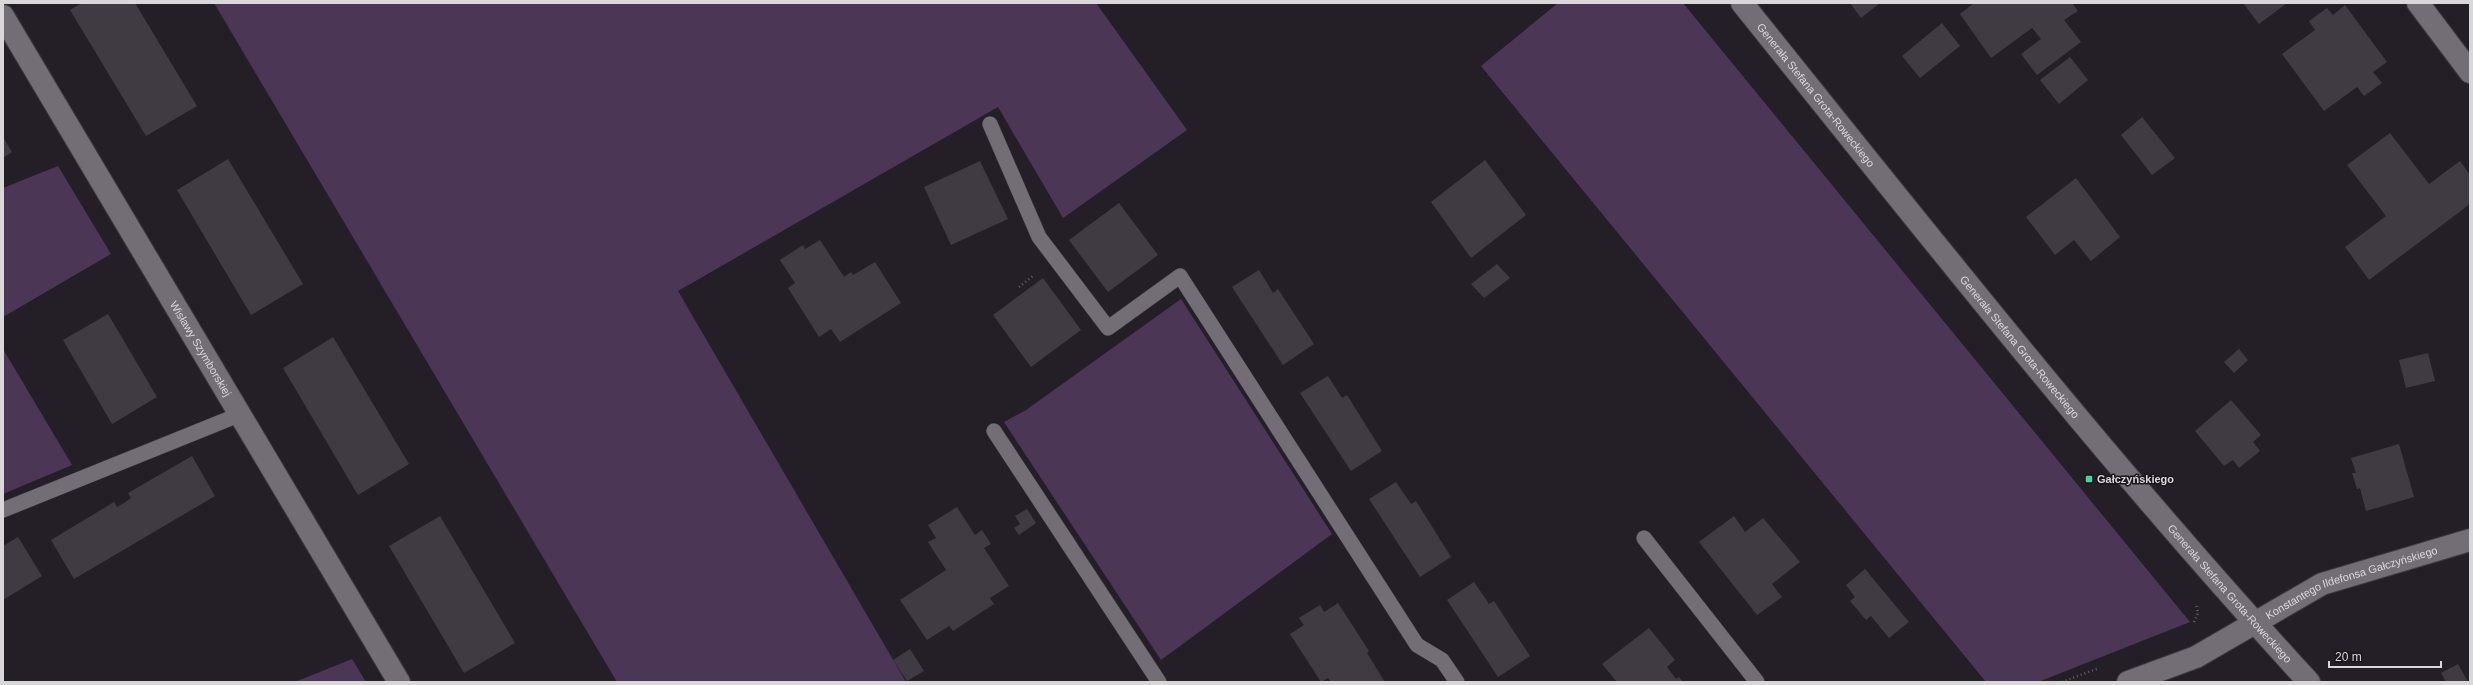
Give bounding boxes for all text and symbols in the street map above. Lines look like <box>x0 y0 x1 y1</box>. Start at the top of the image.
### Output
street label: Generała Stefana Grota-Roweckiego <box>1755 21 1877 169</box>
street label: Generała Stefana Grota-Roweckiego <box>1958 273 2082 420</box>
street label: Wisławy Szymborskiej <box>168 299 234 399</box>
place label: Gałczyńskiego <box>2097 473 2174 485</box>
marker: Gałczyńskiego <box>2084 474 2094 484</box>
street label: Generała Stefana Grota-Roweckiego <box>2165 522 2294 665</box>
street label: Konstantego Ildefonsa Gałczyńskiego <box>2263 544 2439 621</box>
scale bar <box>2329 643 2441 669</box>
text: 20 m <box>2335 650 2362 664</box>

